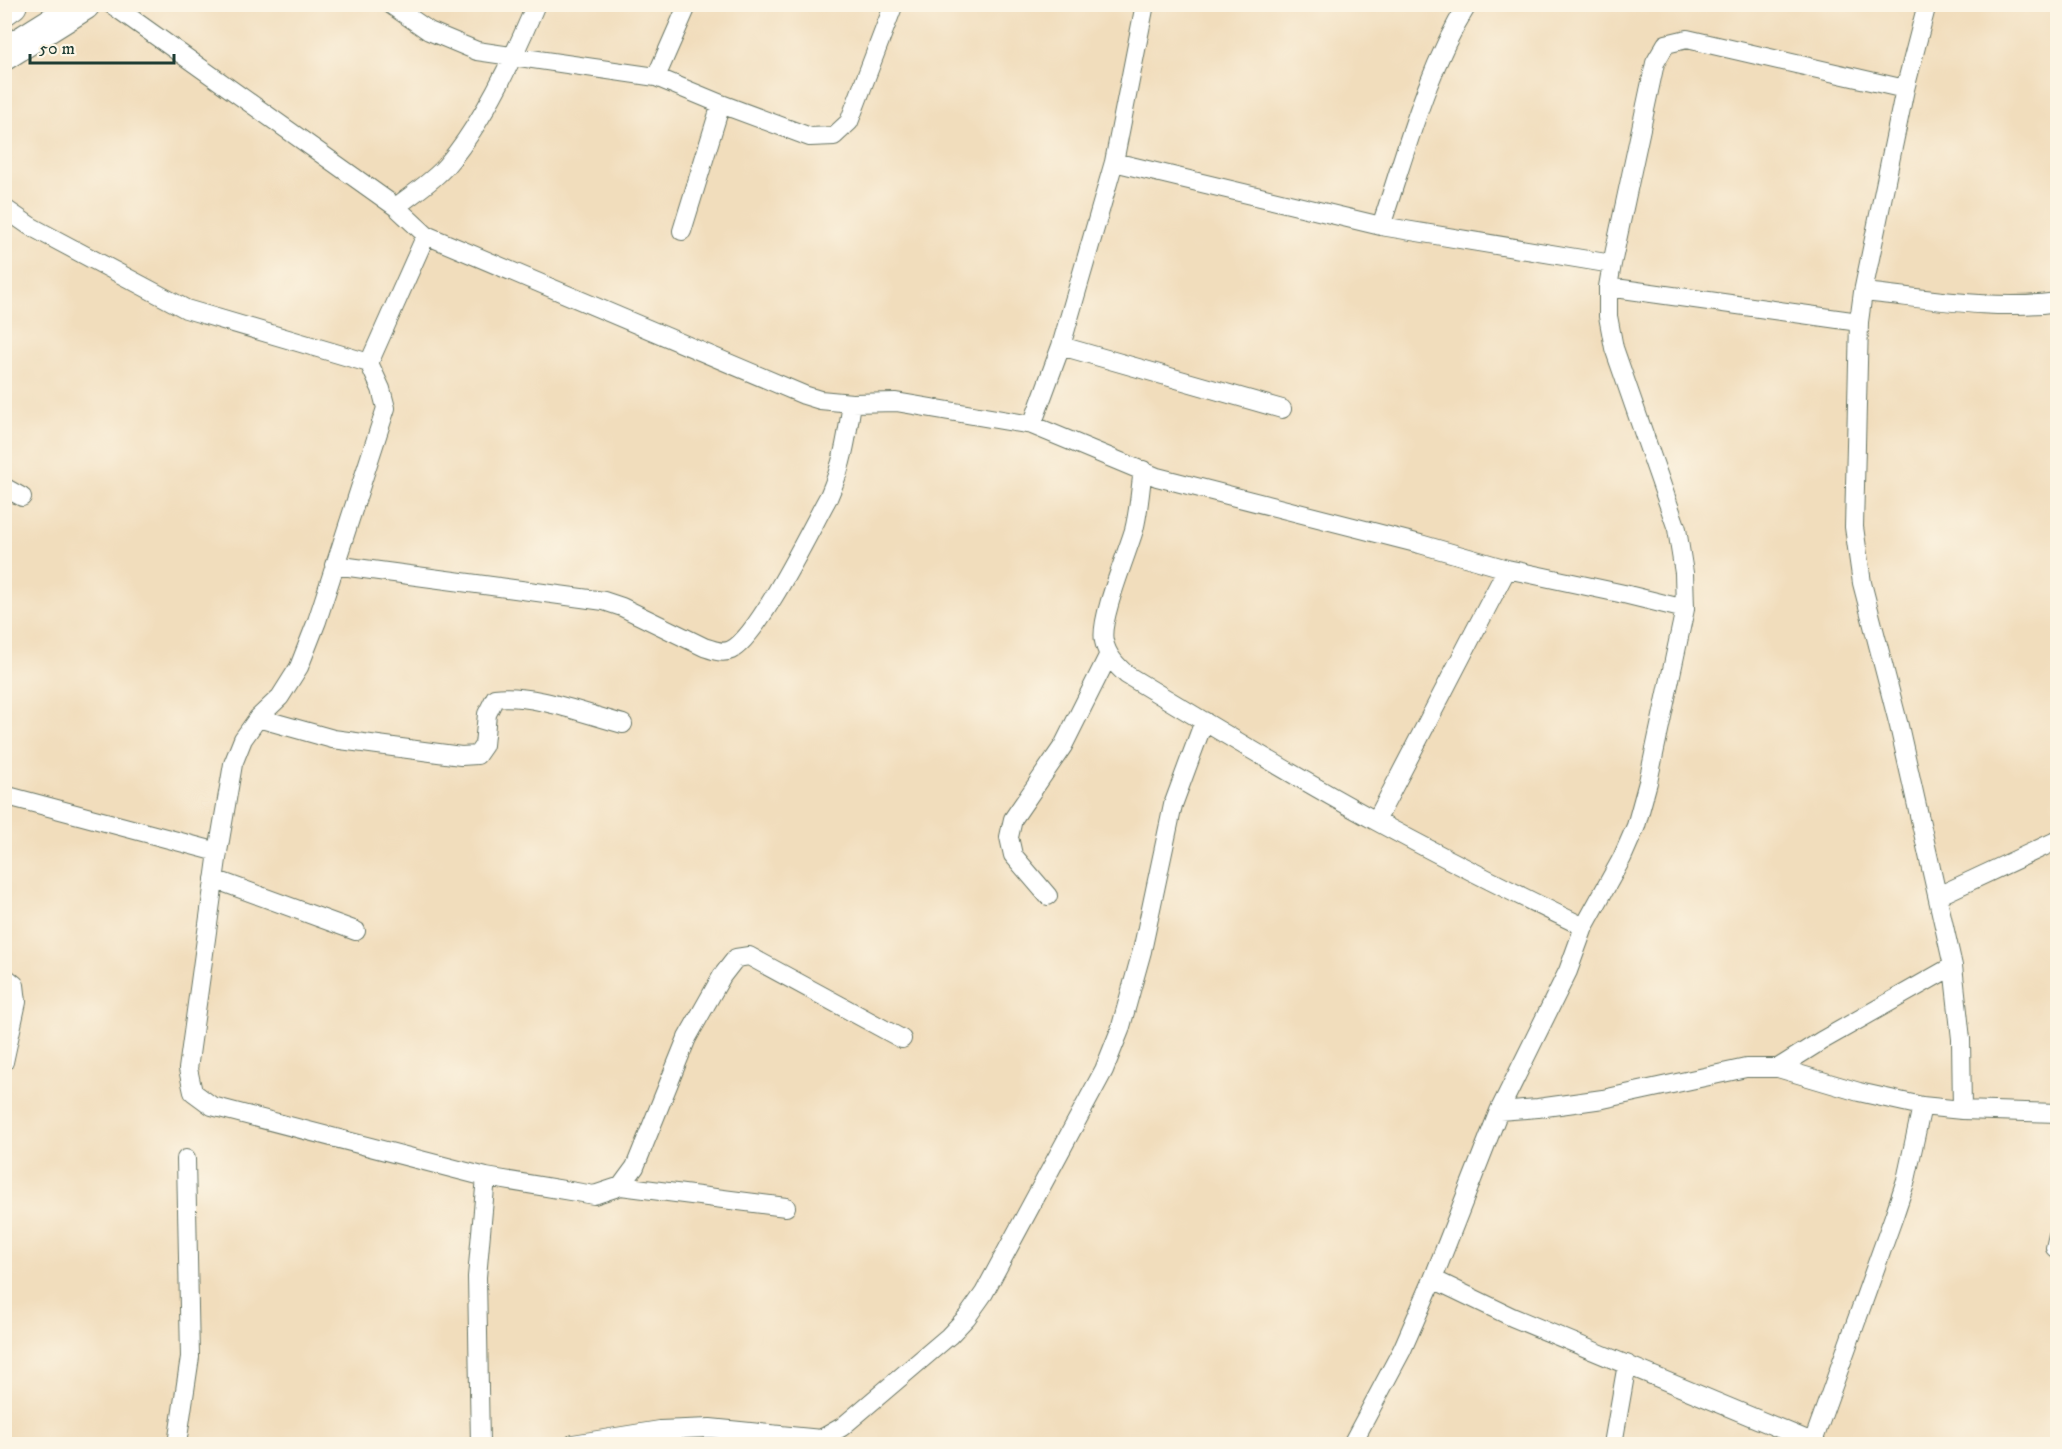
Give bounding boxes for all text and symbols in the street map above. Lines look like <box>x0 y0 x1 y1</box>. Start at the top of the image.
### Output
scale bar <box>30 27 174 65</box>
text: 50 m <box>39 38 75 60</box>

